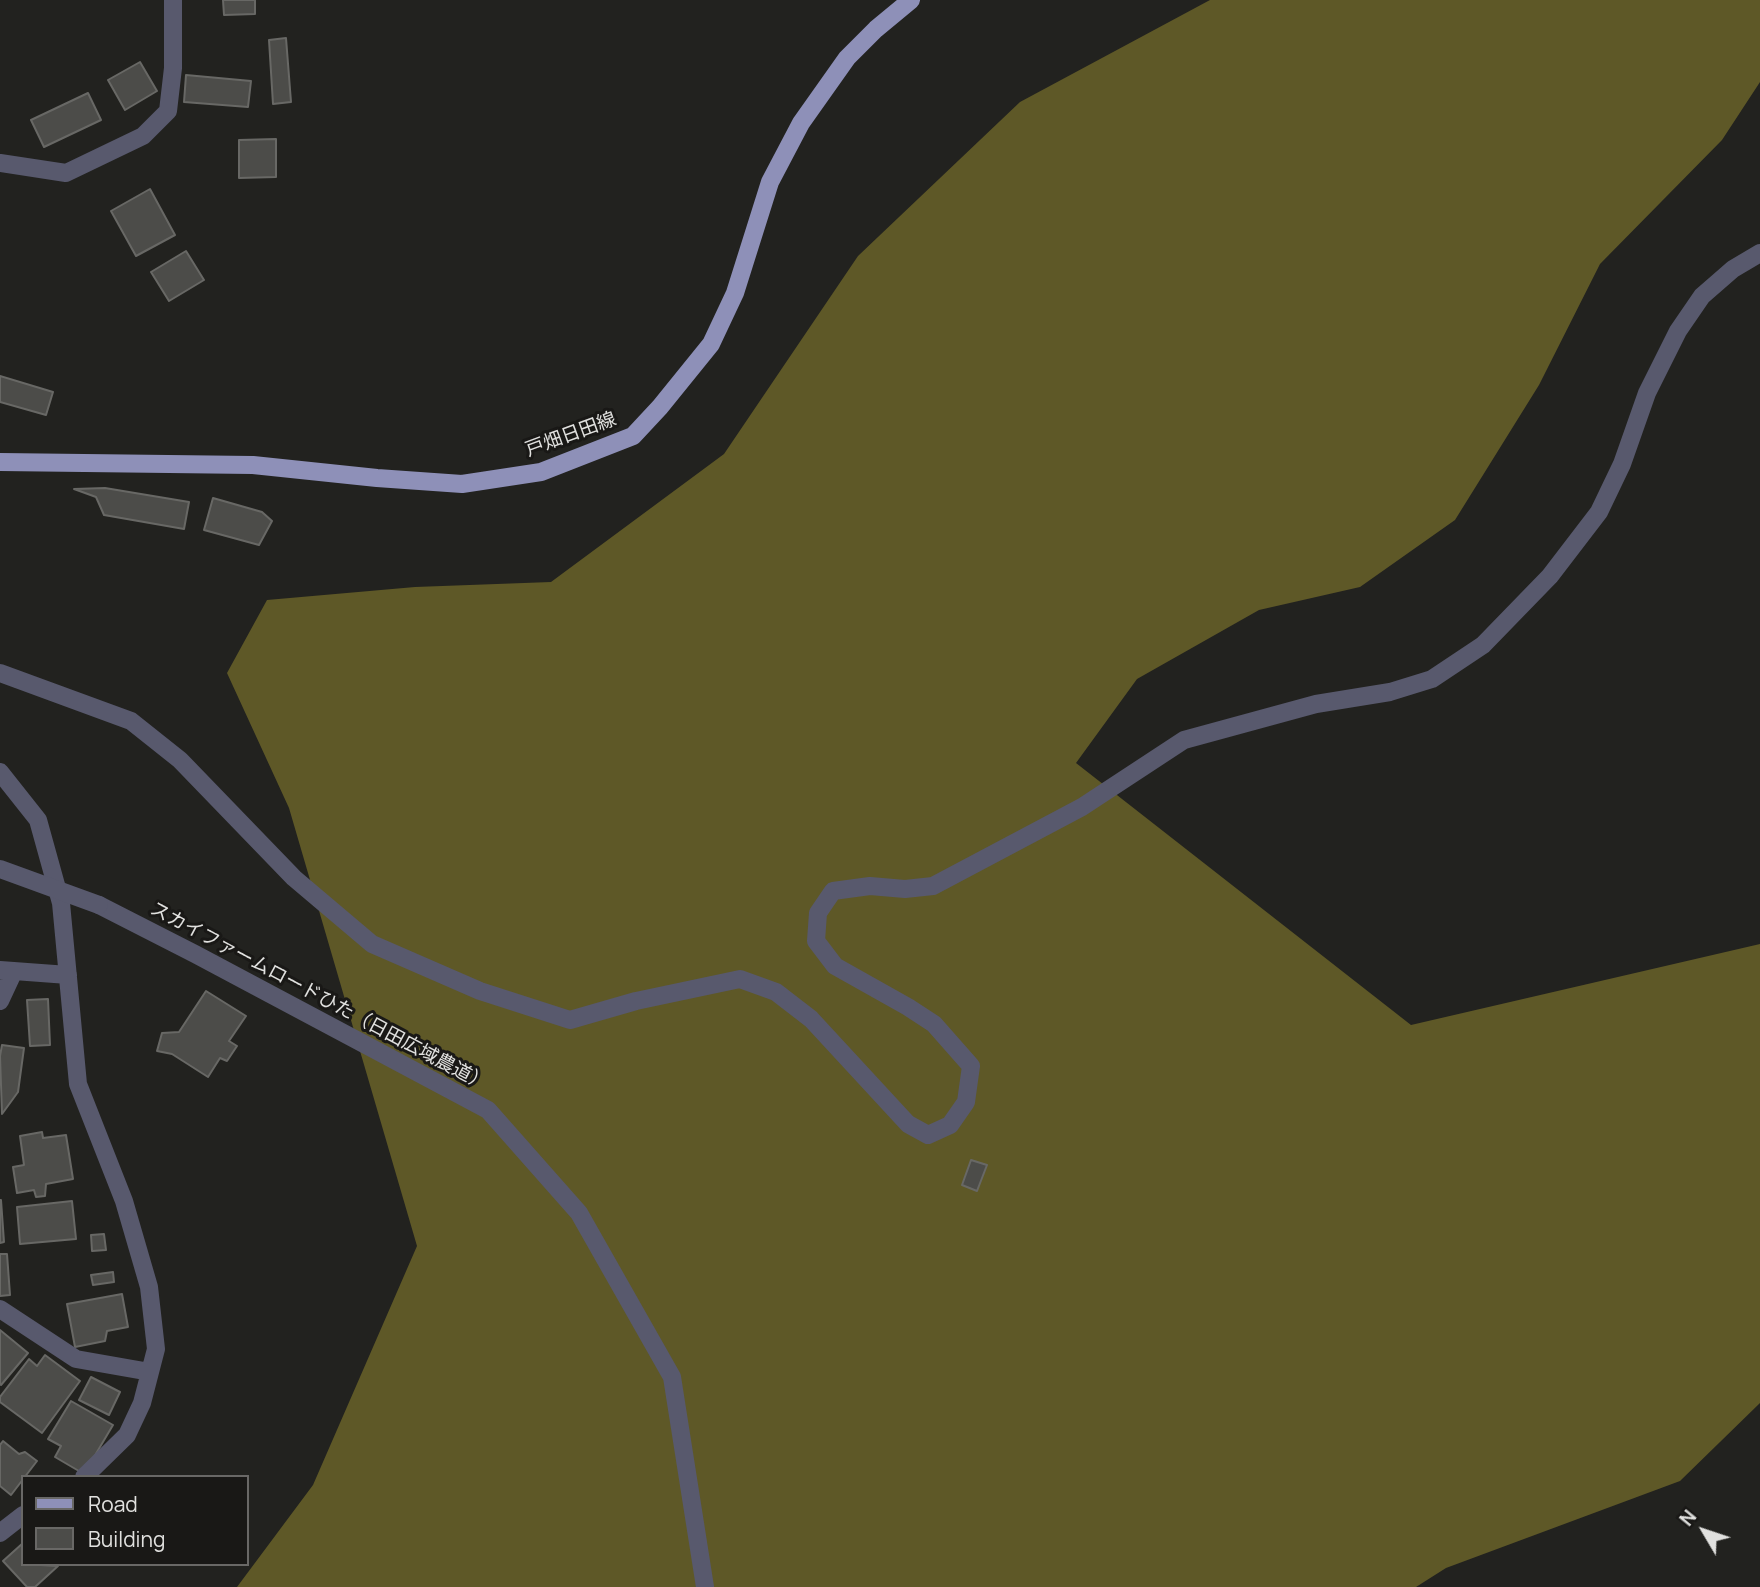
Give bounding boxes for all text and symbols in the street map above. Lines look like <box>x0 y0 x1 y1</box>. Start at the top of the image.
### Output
street label: 戸畑日田線 <box>522 408 620 462</box>
street label: スカイファームロードひた（日田広域農道） <box>146 898 492 1096</box>
legend <box>21 1475 248 1566</box>
text: Road <box>88 1490 138 1518</box>
north arrow <box>1669 1496 1739 1566</box>
text: N <box>1673 1504 1702 1531</box>
text: Building <box>88 1525 165 1553</box>

